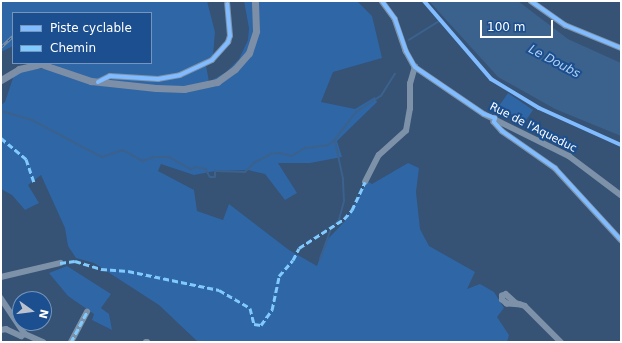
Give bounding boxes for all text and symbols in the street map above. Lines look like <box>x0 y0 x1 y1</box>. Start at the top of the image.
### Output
legend <box>12 12 152 64</box>
scale bar <box>482 12 555 38</box>
text: 100 m <box>487 20 525 34</box>
text: Piste cyclable <box>50 21 132 35</box>
text: Chemin <box>50 41 96 55</box>
water label: Le Doubs <box>526 43 582 81</box>
street label: Rue de l'Aqueduc <box>487 100 579 156</box>
north arrow <box>12 291 52 331</box>
text: N <box>36 308 51 320</box>

